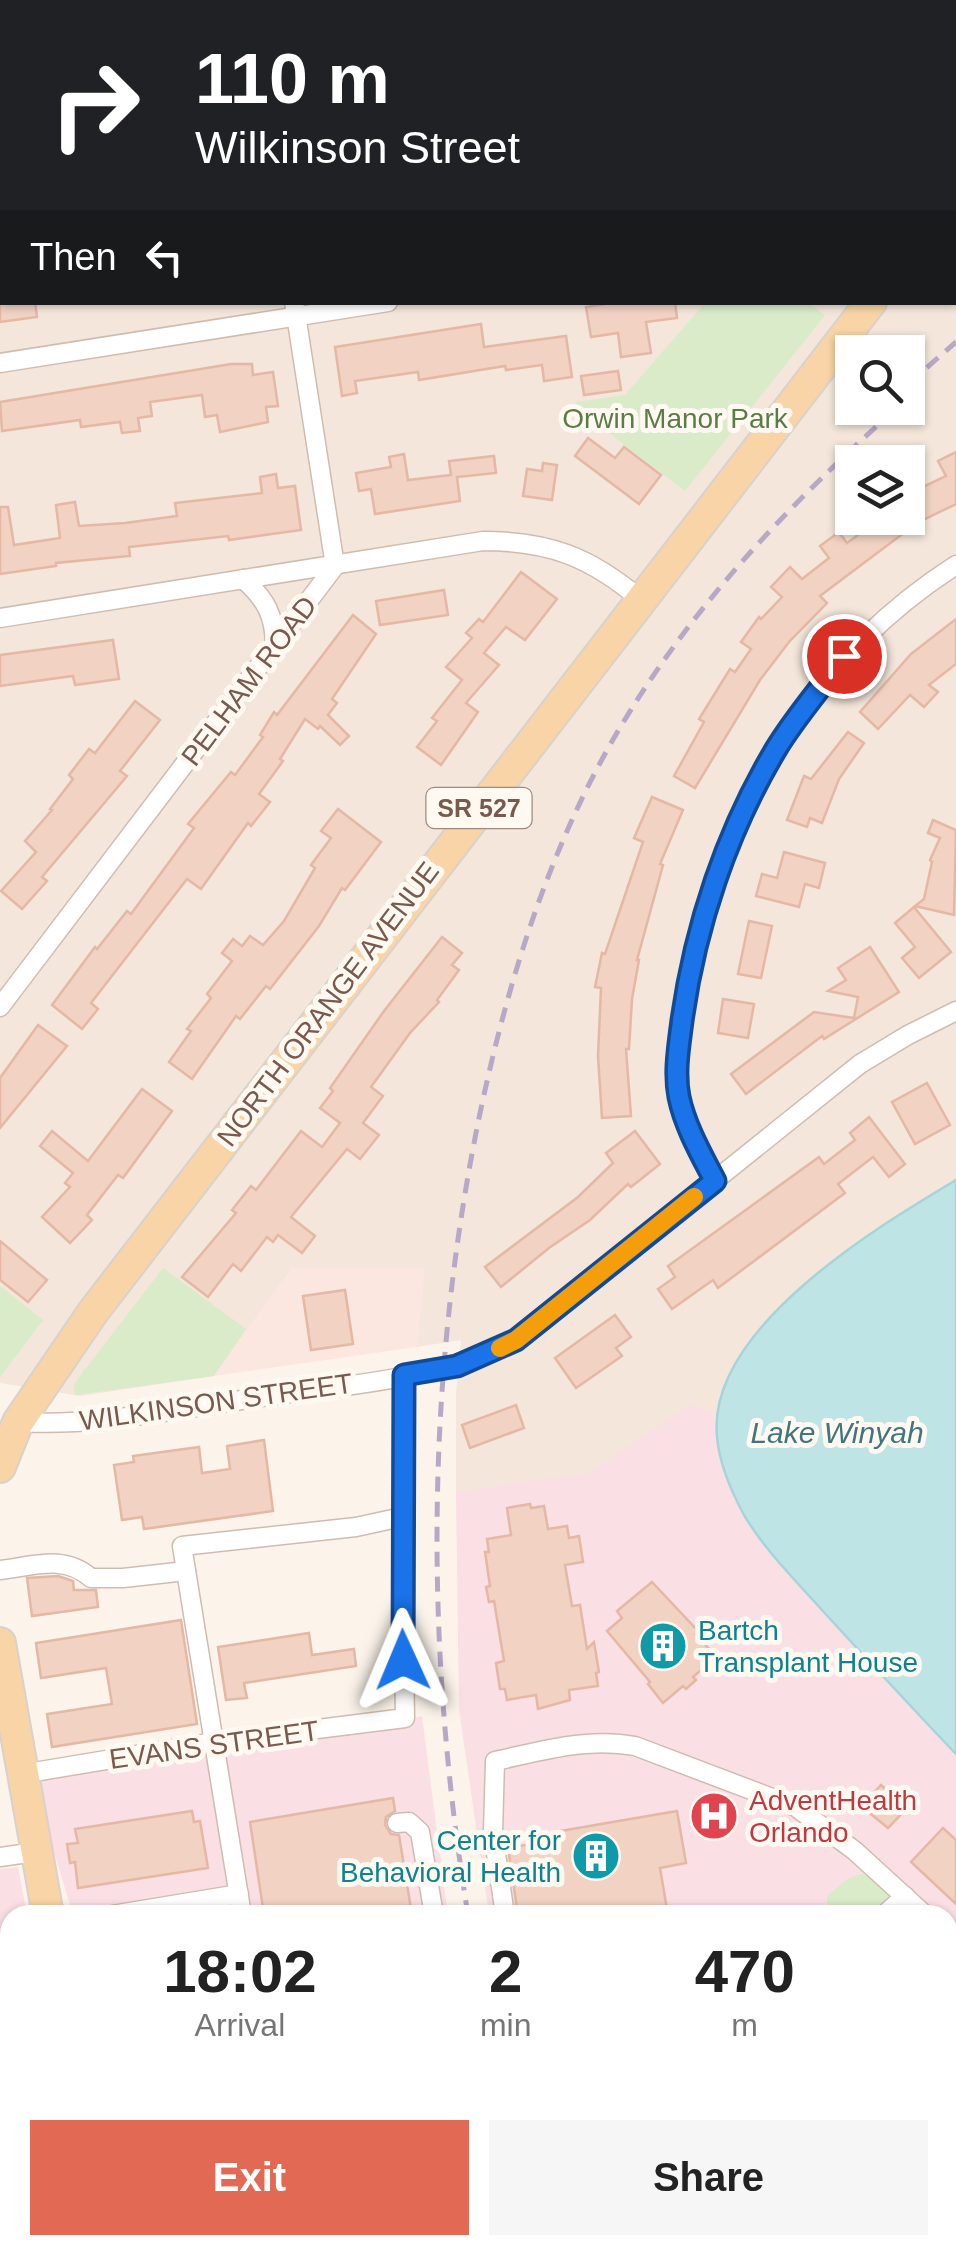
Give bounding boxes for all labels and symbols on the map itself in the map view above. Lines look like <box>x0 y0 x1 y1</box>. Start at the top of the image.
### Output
park label: Orwin Manor Park <box>562 403 789 434</box>
street label: PELHAM ROAD <box>175 590 323 772</box>
pin <box>802 614 887 699</box>
road number: SR 527 <box>426 788 532 828</box>
street label: NORTH ORANGE AVENUE <box>211 856 445 1152</box>
street label: WILKINSON STREET <box>77 1367 355 1437</box>
water label: Lake Winyah <box>750 1416 924 1449</box>
position arrow <box>351 1608 455 1712</box>
place label: Bartch Transplant House <box>698 1615 918 1678</box>
building icon: Bartch Transplant House <box>637 1620 689 1672</box>
street label: EVANS STREET <box>107 1715 321 1775</box>
place label: AdventHealth Orlando <box>749 1785 917 1848</box>
hospital icon: AdventHealth Orlando <box>688 1790 740 1842</box>
place label: Center for Behavioral Health <box>340 1825 561 1888</box>
building icon: Center for Behavioral Health <box>570 1830 622 1882</box>

